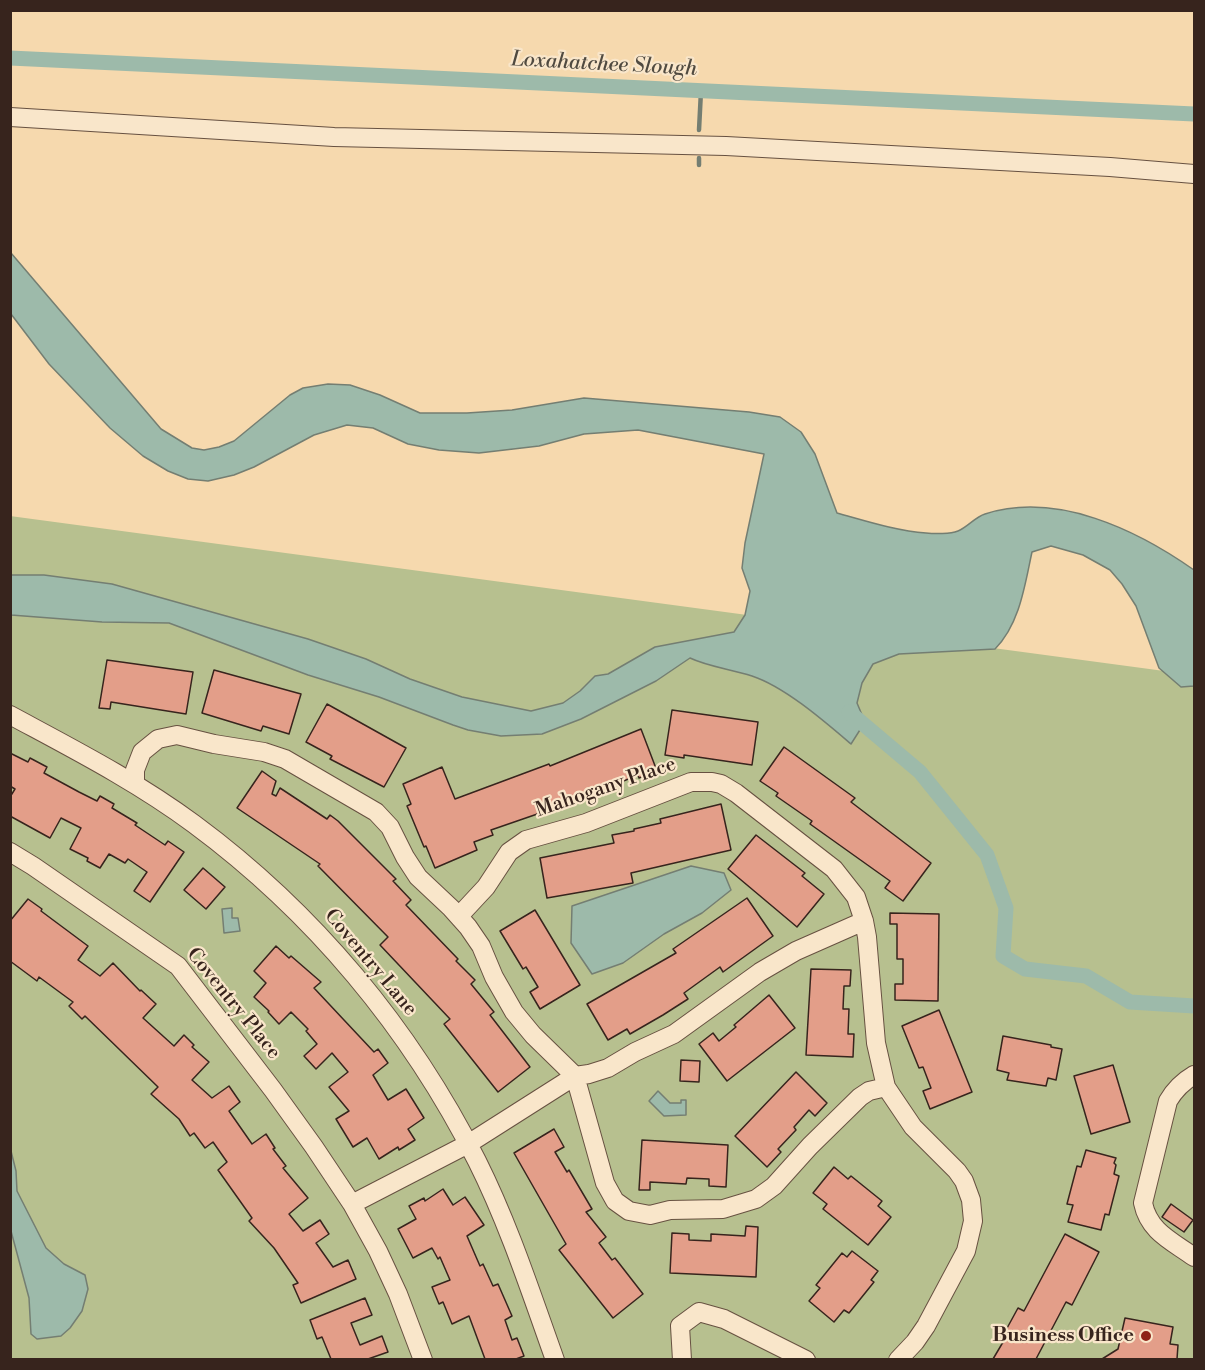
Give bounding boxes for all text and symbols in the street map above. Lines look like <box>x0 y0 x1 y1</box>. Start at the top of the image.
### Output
water label: Loxahatchee Slough <box>511 48 697 82</box>
street label: Mahogany Place <box>533 753 679 823</box>
street label: Coventry Lane <box>318 905 422 1021</box>
street label: Coventry Place <box>181 943 285 1065</box>
place label: Business Office <box>992 1324 1134 1348</box>
marker: Business Office <box>1139 1329 1153 1343</box>

